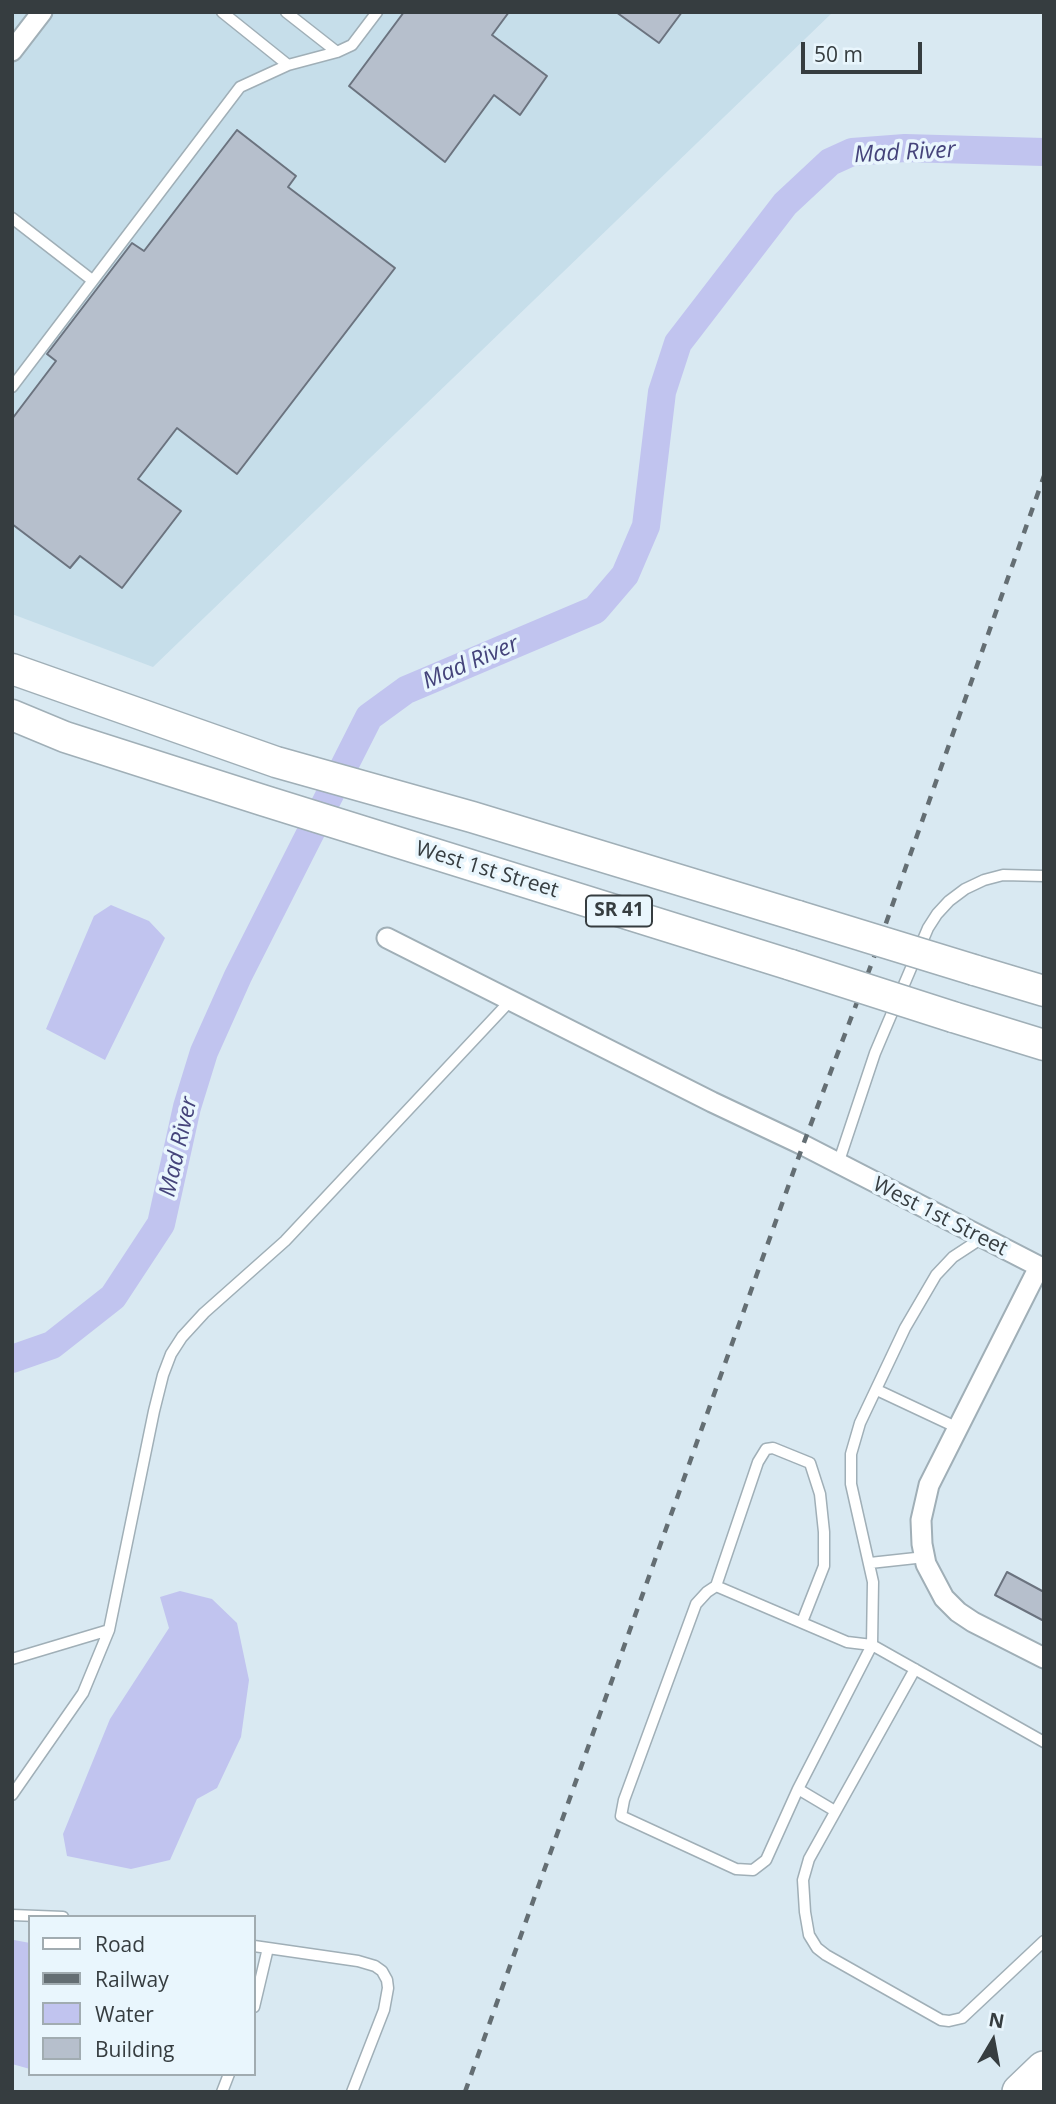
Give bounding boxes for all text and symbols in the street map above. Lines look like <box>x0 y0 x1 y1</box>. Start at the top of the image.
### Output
scale bar <box>804 28 925 72</box>
text: 50 m <box>814 40 863 68</box>
water label: Mad River <box>854 137 956 169</box>
water label: Mad River <box>419 630 523 696</box>
street label: West 1st Street <box>413 836 561 904</box>
road number: SR 41 <box>586 896 652 926</box>
water label: Mad River <box>154 1094 204 1200</box>
street label: West 1st Street <box>868 1172 1012 1262</box>
legend <box>28 1915 256 2076</box>
text: Road <box>95 1930 145 1958</box>
text: Railway <box>95 1965 169 1993</box>
text: Water <box>95 2000 154 2028</box>
north arrow <box>958 2006 1028 2076</box>
text: N <box>987 2006 1007 2034</box>
text: Building <box>95 2035 174 2063</box>

